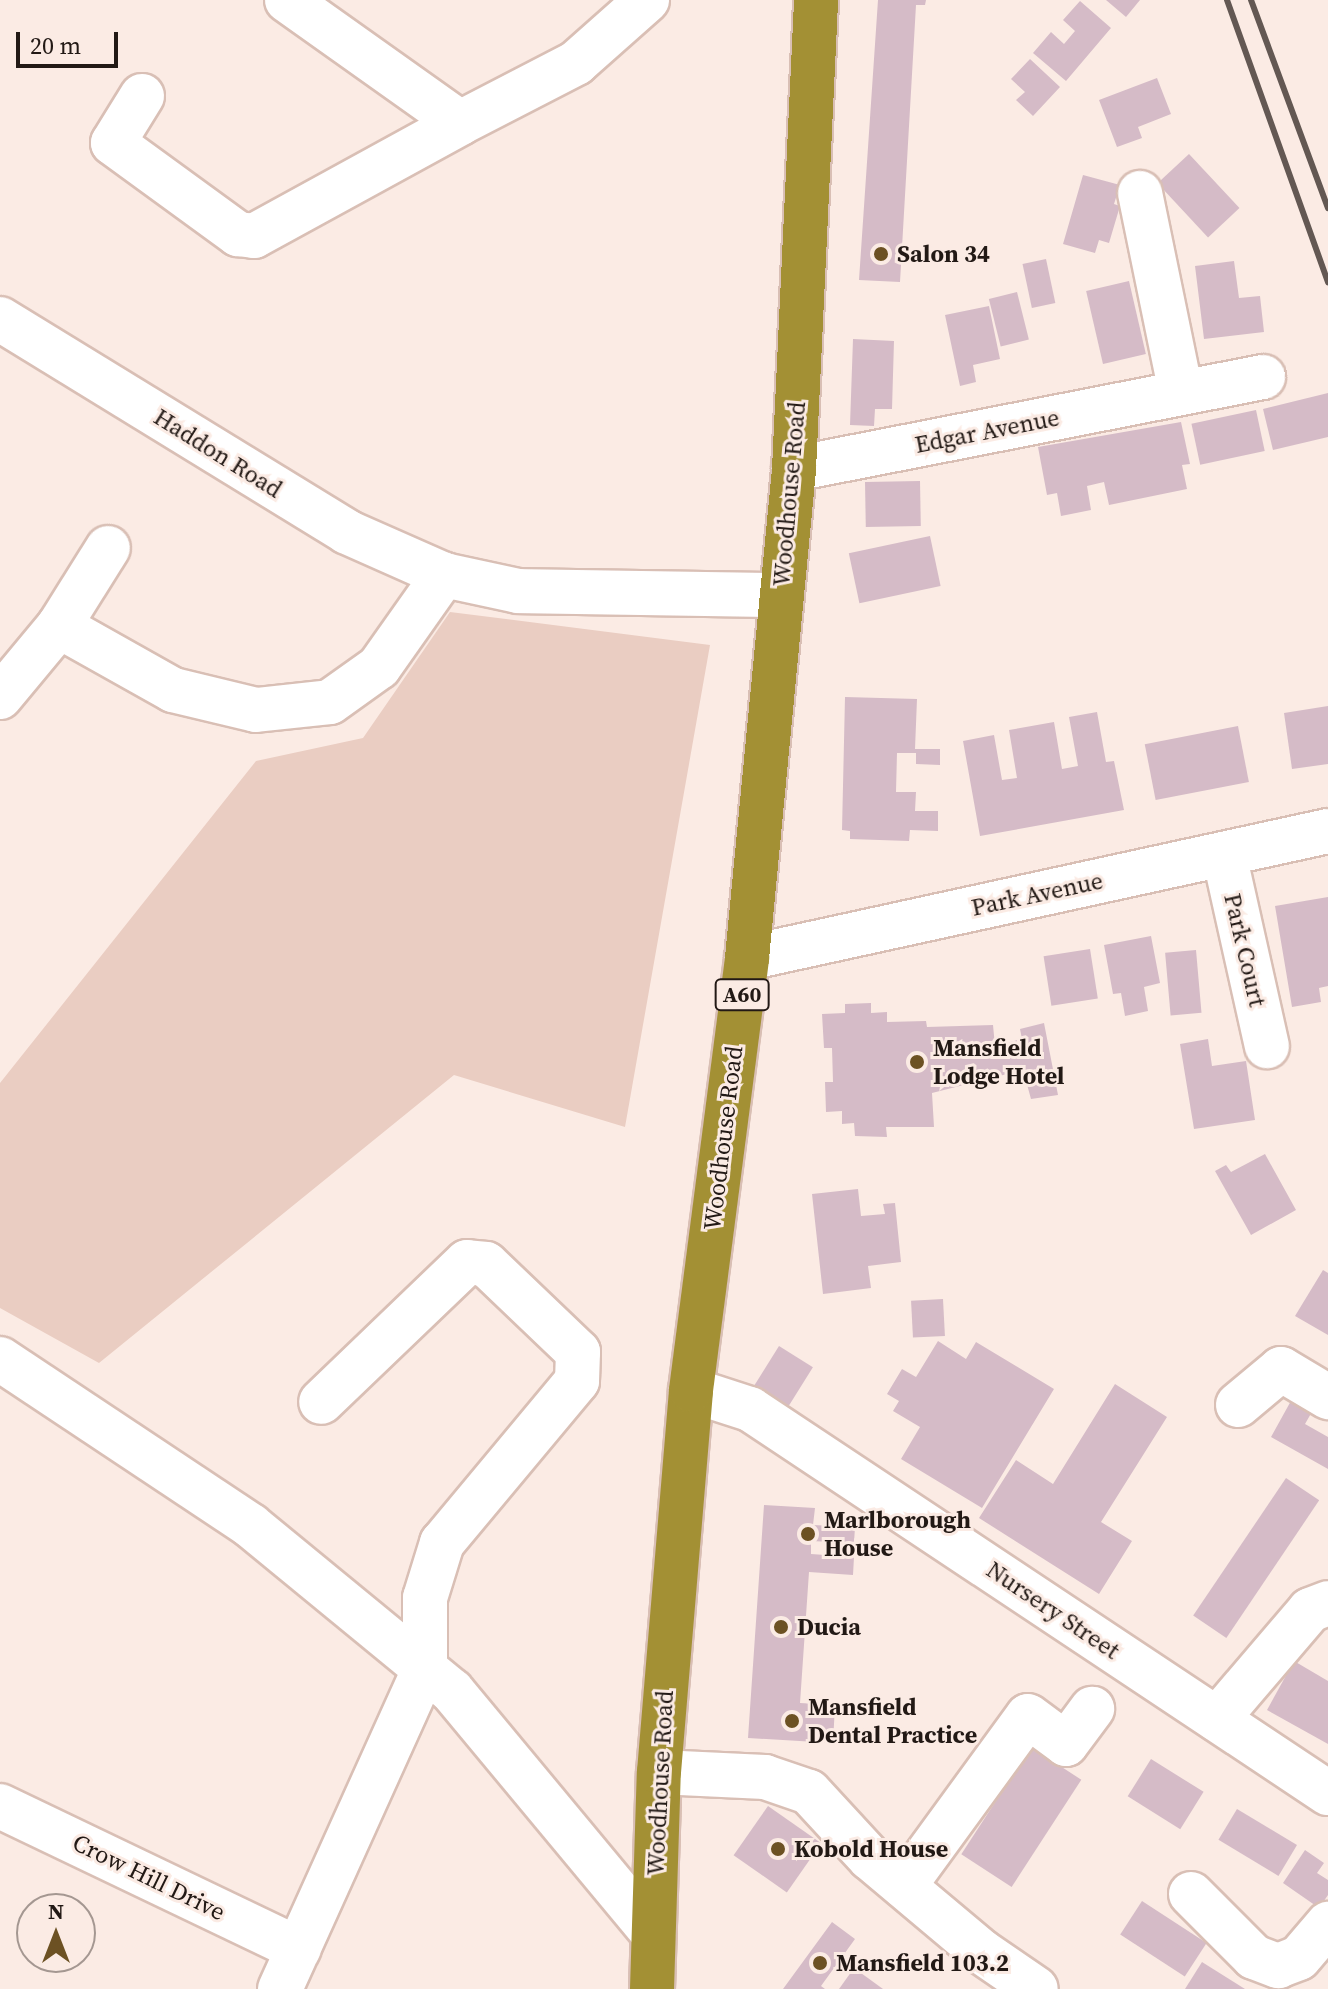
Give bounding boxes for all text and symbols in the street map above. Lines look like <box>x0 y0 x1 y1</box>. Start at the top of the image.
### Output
scale bar <box>20 16 122 66</box>
text: 20 m <box>30 29 81 62</box>
place label: Salon 34 <box>897 240 990 268</box>
marker: Salon 34 <box>872 245 890 263</box>
street label: Woodhouse Road <box>767 400 811 588</box>
street label: Haddon Road <box>149 402 287 504</box>
street label: Edgar Avenue <box>912 403 1062 459</box>
street label: Park Avenue <box>969 866 1105 922</box>
street label: Park Court <box>1218 891 1272 1009</box>
road number: A60 <box>714 977 770 1013</box>
place label: Mansfield Lodge Hotel <box>933 1034 1064 1090</box>
street label: Woodhouse Road <box>697 1044 749 1232</box>
marker: Mansfield Lodge Hotel <box>908 1053 926 1071</box>
place label: Marlborough House <box>824 1506 971 1562</box>
marker: Marlborough House <box>799 1525 817 1543</box>
street label: Nursery Street <box>981 1555 1125 1665</box>
place label: Ducia <box>797 1613 861 1641</box>
marker: Ducia <box>772 1618 790 1636</box>
street label: Woodhouse Road <box>641 1690 679 1876</box>
place label: Mansfield Dental Practice <box>808 1693 977 1749</box>
marker: Mansfield Dental Practice <box>783 1712 801 1730</box>
street label: Crow Hill Drive <box>68 1828 230 1926</box>
place label: Kobold House <box>794 1835 948 1863</box>
marker: Kobold House <box>769 1840 787 1858</box>
north arrow <box>16 1893 96 1973</box>
text: N <box>48 1896 64 1926</box>
place label: Mansfield 103.2 <box>836 1949 1009 1977</box>
marker: Mansfield 103.2 <box>811 1954 829 1972</box>

